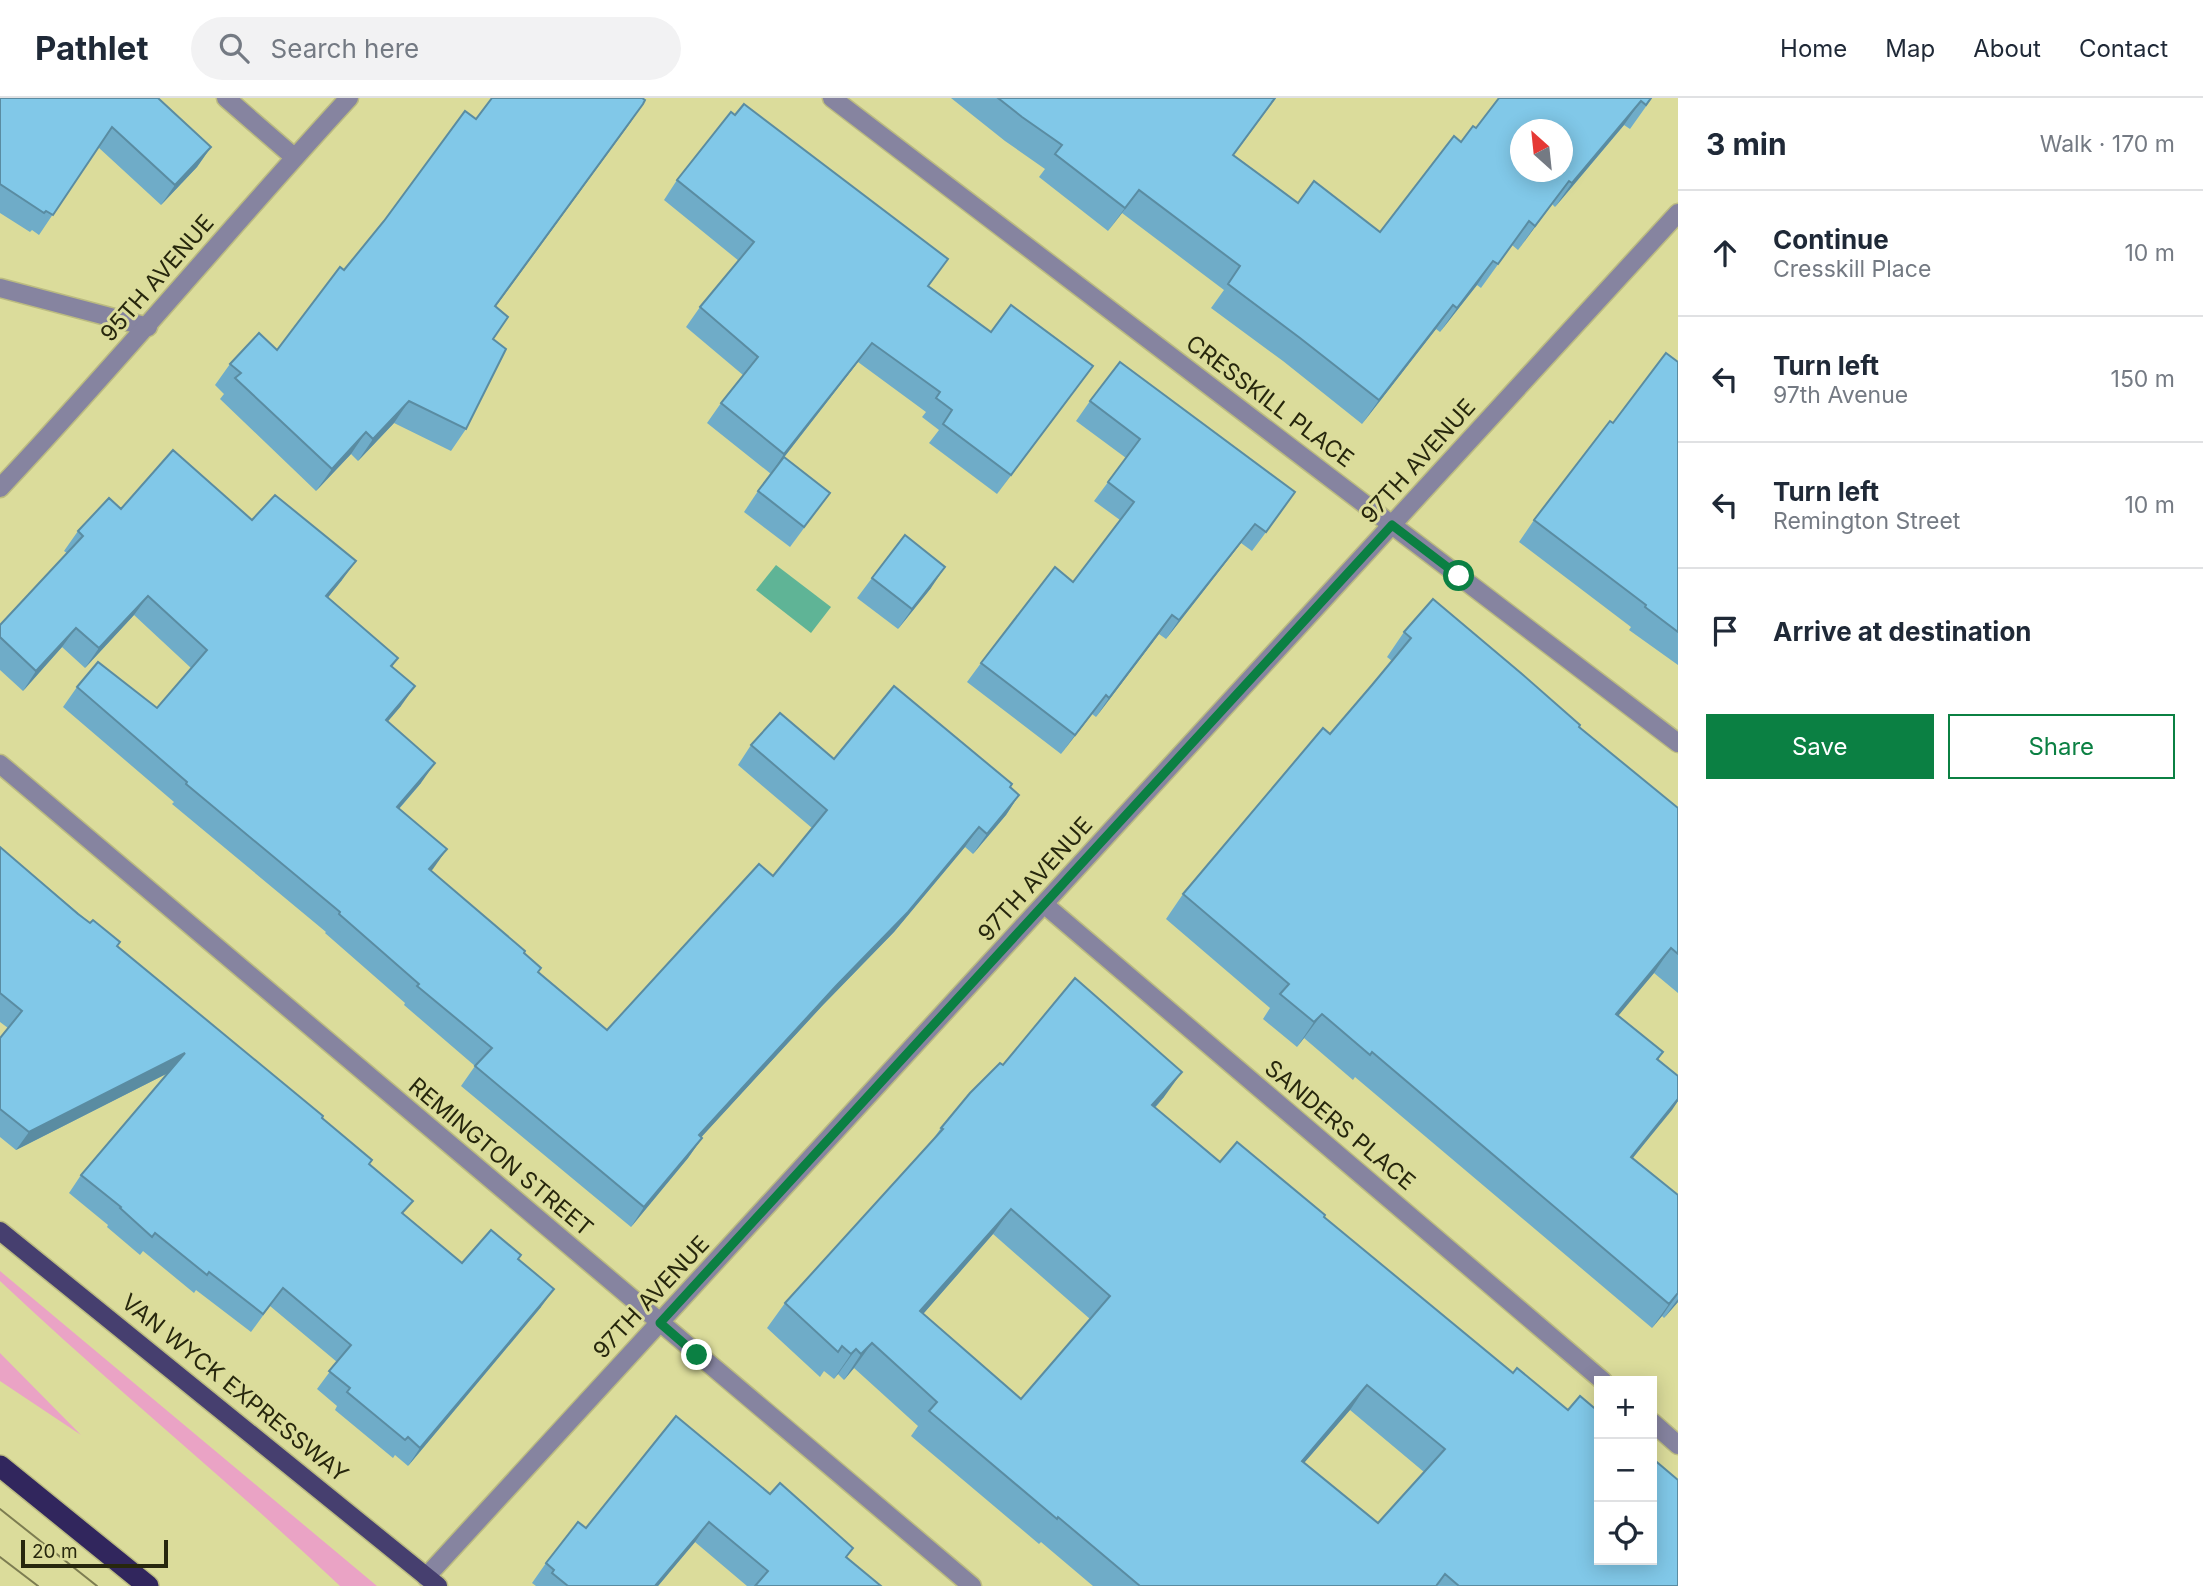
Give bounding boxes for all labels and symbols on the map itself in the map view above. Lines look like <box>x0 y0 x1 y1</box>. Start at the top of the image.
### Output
north arrow <box>1510 119 1573 182</box>
street label: 95TH AVENUE <box>94 209 220 347</box>
street label: CRESSKILL PLACE <box>1181 329 1359 473</box>
street label: 97TH AVENUE <box>1355 393 1481 529</box>
route start <box>1443 560 1474 591</box>
street label: 97TH AVENUE <box>972 811 1098 947</box>
street label: SANDERS PLACE <box>1259 1054 1421 1196</box>
street label: REMINGTON STREET <box>403 1072 599 1242</box>
street label: 97TH AVENUE <box>587 1230 715 1364</box>
street label: VAN WYCK EXPRESSWAY <box>116 1288 354 1488</box>
route end <box>681 1339 712 1370</box>
scale bar <box>21 1537 168 1569</box>

